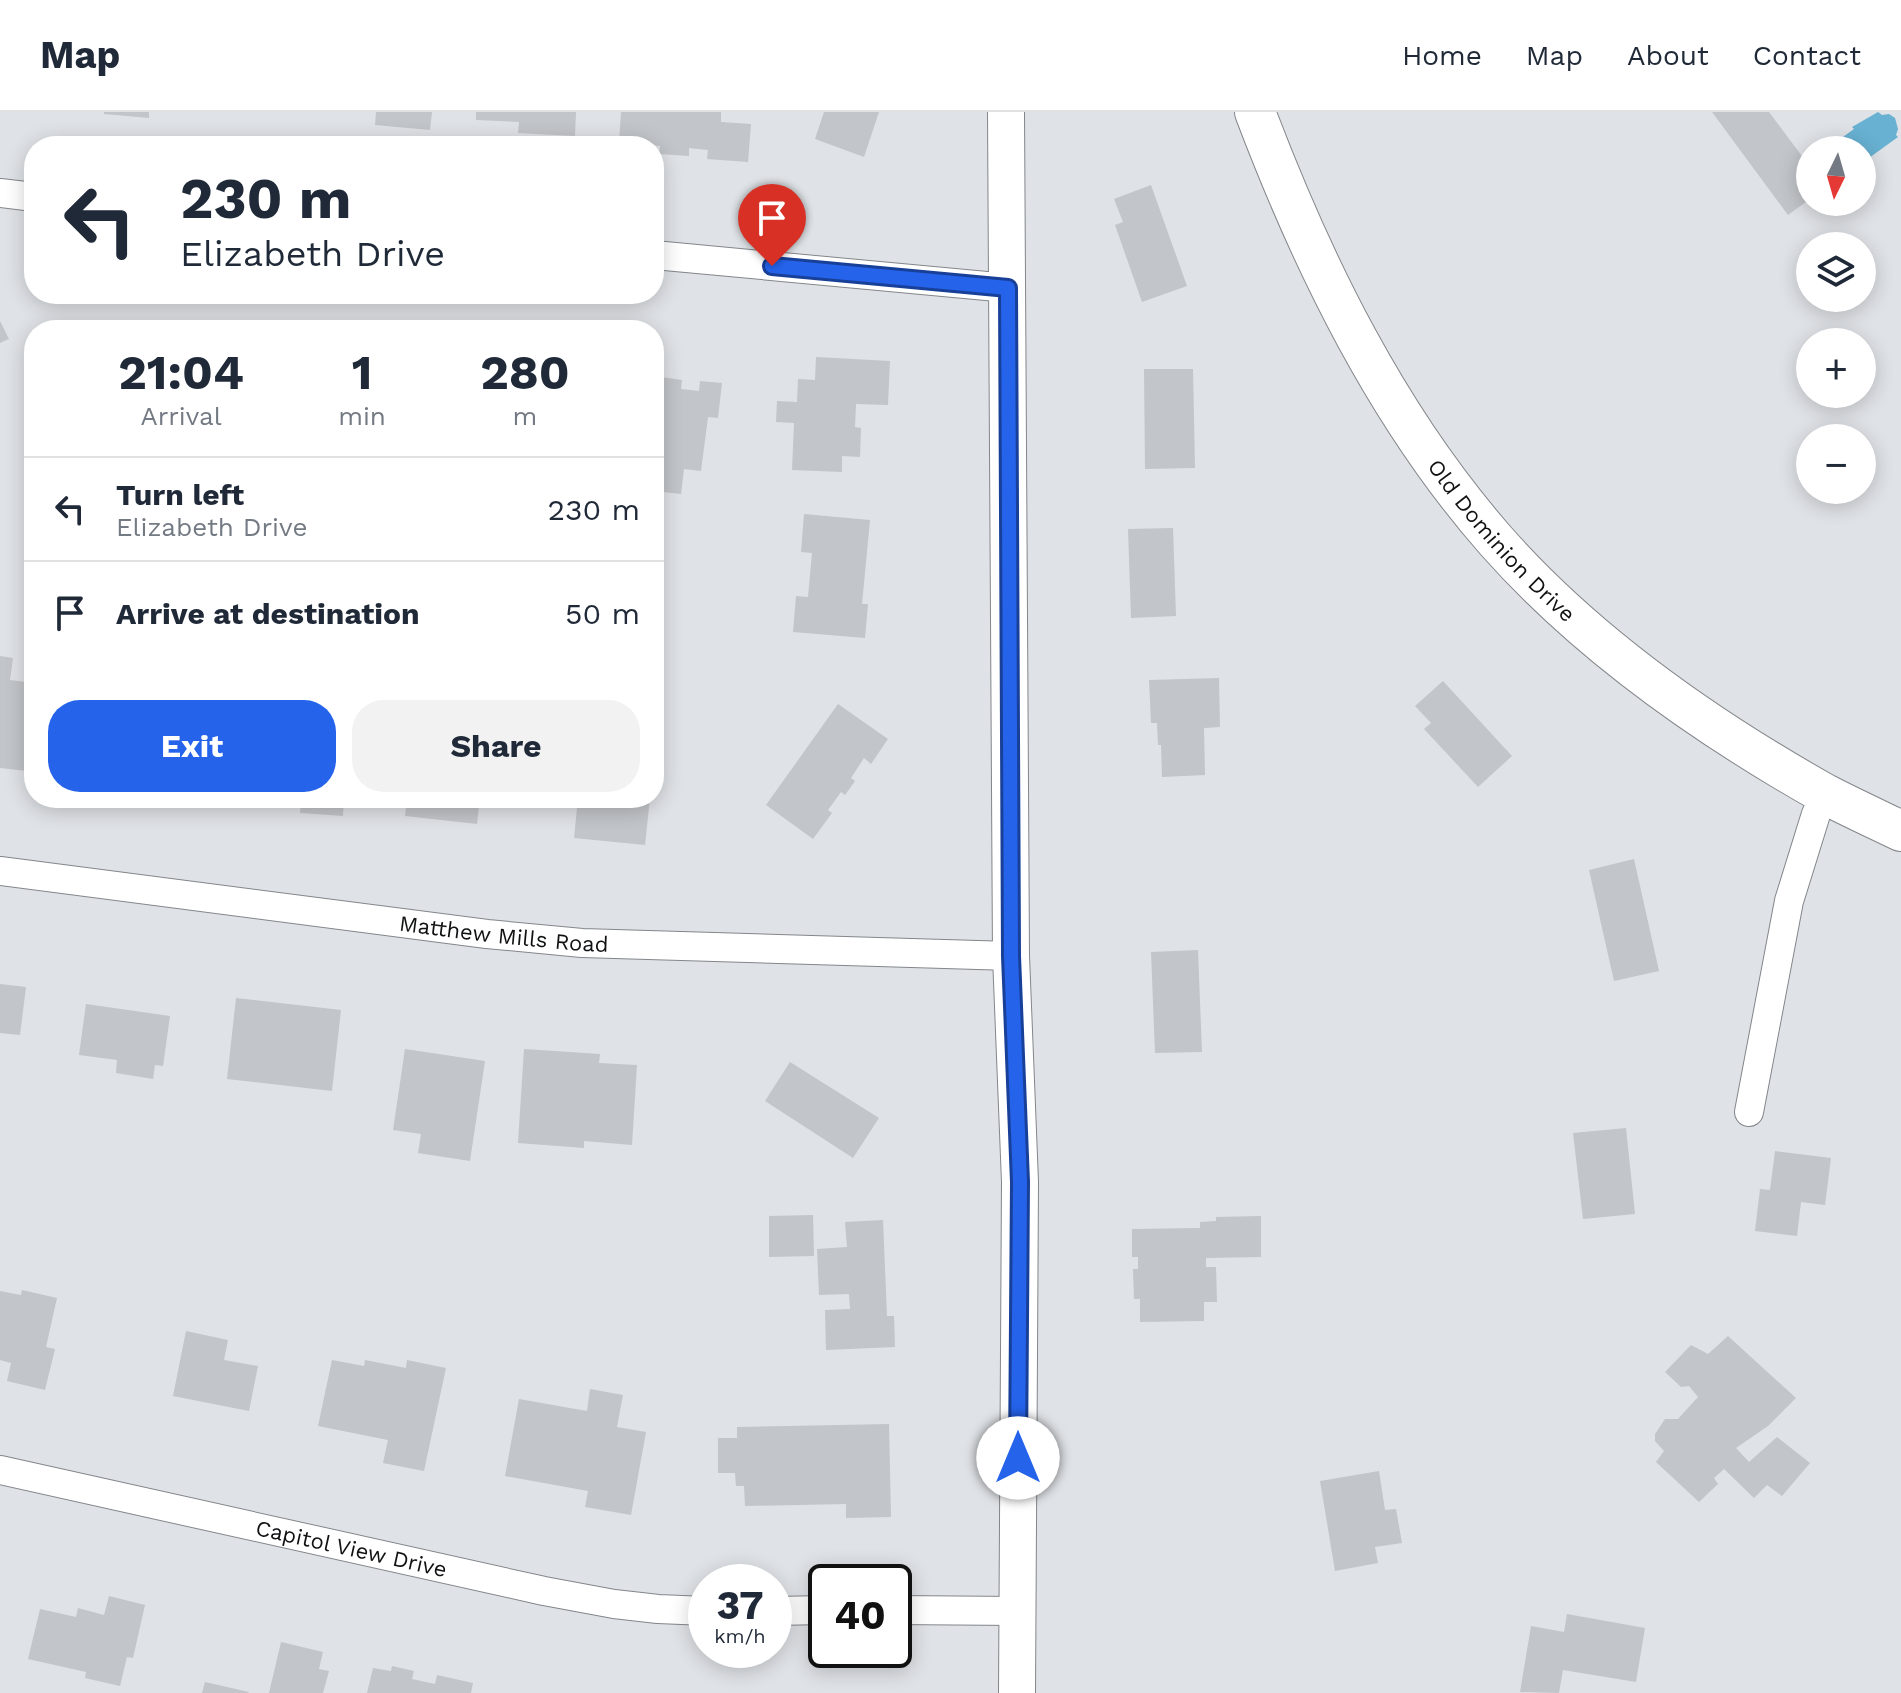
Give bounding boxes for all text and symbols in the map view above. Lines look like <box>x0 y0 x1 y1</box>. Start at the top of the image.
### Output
text: Map <box>40 33 120 77</box>
text: Home <box>1402 39 1482 72</box>
text: Map <box>1526 39 1583 72</box>
text: About <box>1627 39 1709 72</box>
text: Contact <box>1753 39 1861 72</box>
north arrow <box>1796 136 1876 216</box>
map controls <box>1796 136 1876 504</box>
text: 230 m <box>180 166 351 232</box>
icon: left <box>48 168 152 272</box>
pin <box>738 184 806 266</box>
icon: arrive <box>750 196 794 240</box>
button: layers <box>1796 232 1876 312</box>
text: Elizabeth Drive <box>180 233 445 275</box>
button: + <box>1796 328 1876 408</box>
text: 21:04 <box>118 344 244 401</box>
text: 1 <box>352 344 372 401</box>
text: 280 <box>480 344 570 401</box>
text: Arrival <box>140 401 222 431</box>
text: min <box>338 401 386 431</box>
text: m <box>513 401 537 431</box>
button: − <box>1796 424 1876 504</box>
street label: Old Dominion Drive <box>1423 455 1580 627</box>
text: Turn left <box>116 477 244 512</box>
icon: left <box>48 487 92 531</box>
text: 230 m <box>548 492 640 527</box>
text: Elizabeth Drive <box>116 512 308 542</box>
icon: arrive <box>48 591 92 635</box>
text: Arrive at destination <box>116 596 420 631</box>
text: 50 m <box>565 596 640 631</box>
button: Exit <box>48 700 336 792</box>
button: Share <box>352 700 640 792</box>
street label: Matthew Mills Road <box>398 911 609 957</box>
position arrow <box>976 1416 1060 1500</box>
street label: Capitol View Drive <box>253 1515 449 1582</box>
speed limit sign: 40 <box>808 1564 912 1668</box>
text: 37 <box>717 1582 763 1629</box>
text: km/h <box>714 1624 766 1648</box>

